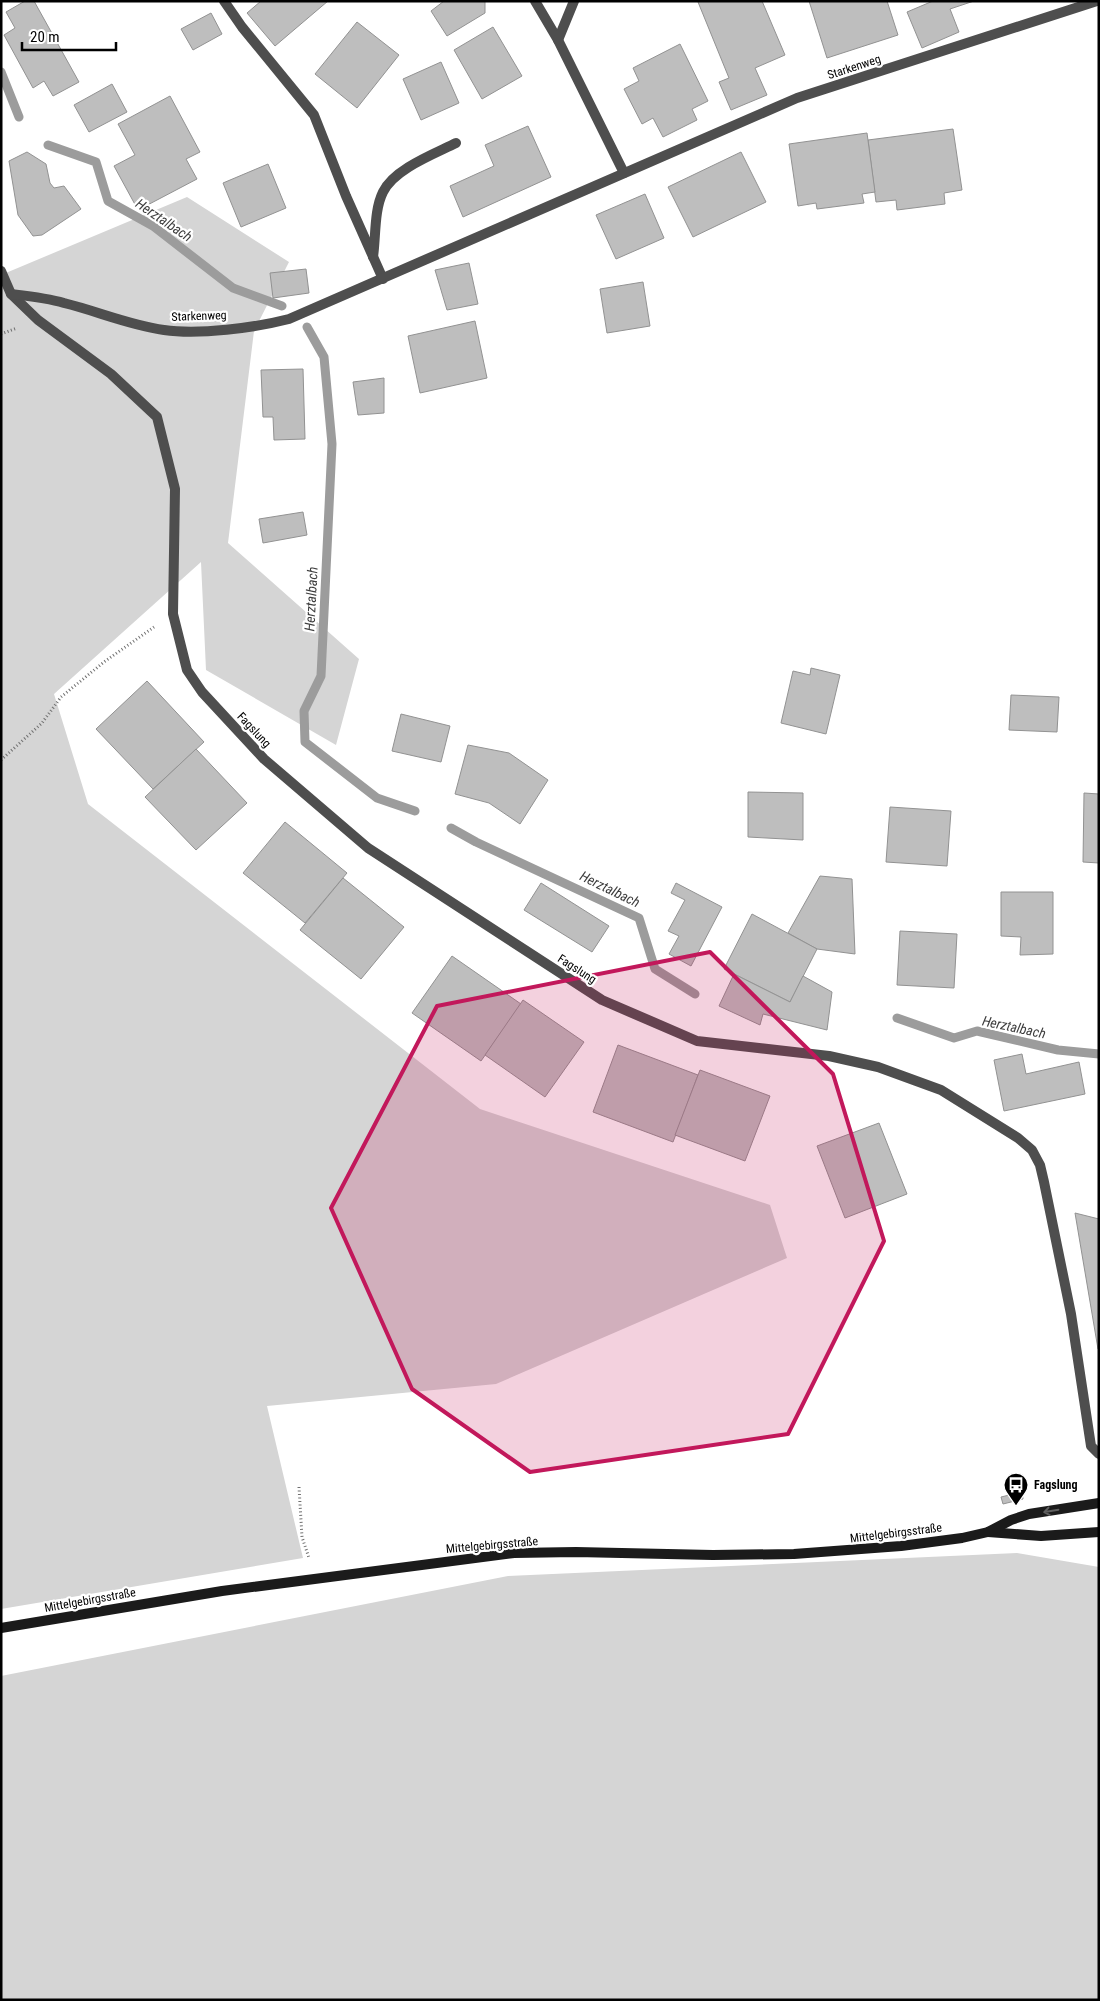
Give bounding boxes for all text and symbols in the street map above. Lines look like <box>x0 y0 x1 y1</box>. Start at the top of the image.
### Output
scale bar <box>22 20 116 52</box>
text: 20 m <box>30 28 60 46</box>
street label: Starkenweg <box>826 52 883 82</box>
water label: Herztalbach <box>133 195 195 245</box>
street label: Starkenweg <box>171 308 227 324</box>
water label: Herztalbach <box>301 566 321 632</box>
street label: Fagslung <box>234 710 274 751</box>
water label: Herztalbach <box>577 868 643 910</box>
street label: Fagslung <box>555 951 599 987</box>
water label: Herztalbach <box>981 1012 1047 1042</box>
bus stop icon: Fagslung <box>1003 1472 1029 1506</box>
place label: Fagslung <box>1034 1478 1078 1492</box>
one-way arrow <box>1043 1506 1059 1516</box>
street label: Mittelgebirgsstraße <box>849 1520 943 1546</box>
street label: Mittelgebirgsstraße <box>445 1534 539 1556</box>
street label: Mittelgebirgsstraße <box>43 1585 137 1615</box>

